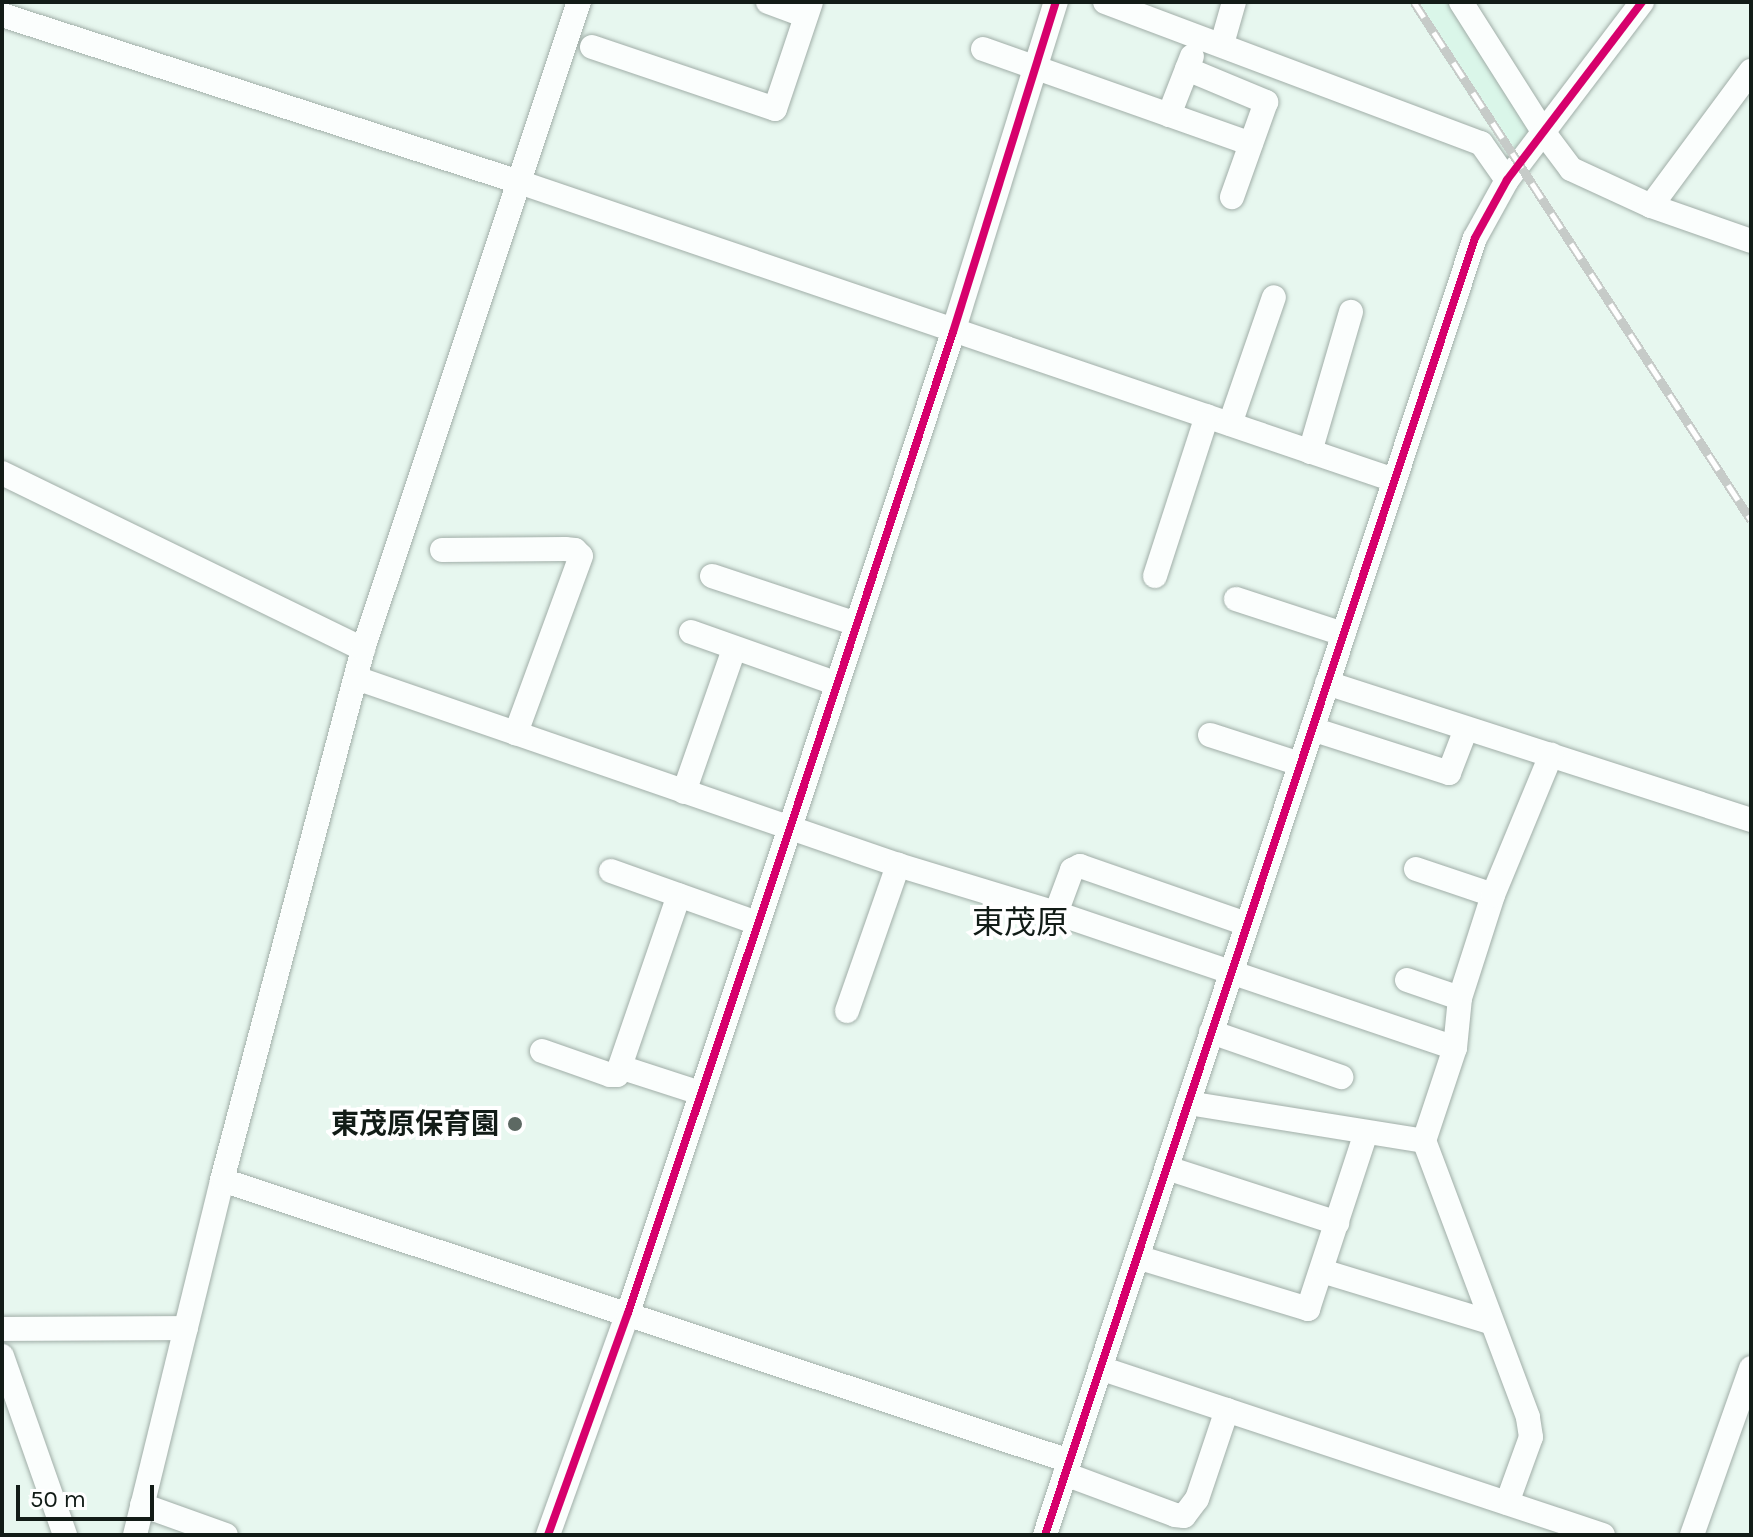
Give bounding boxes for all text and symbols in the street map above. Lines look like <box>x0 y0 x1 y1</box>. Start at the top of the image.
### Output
district label: 東茂原 <box>972 904 1068 942</box>
place label: 東茂原保育園 <box>331 1107 499 1141</box>
marker: 東茂原保育園 <box>506 1115 524 1133</box>
scale bar <box>20 1469 158 1519</box>
text: 50 m <box>30 1485 86 1513</box>

